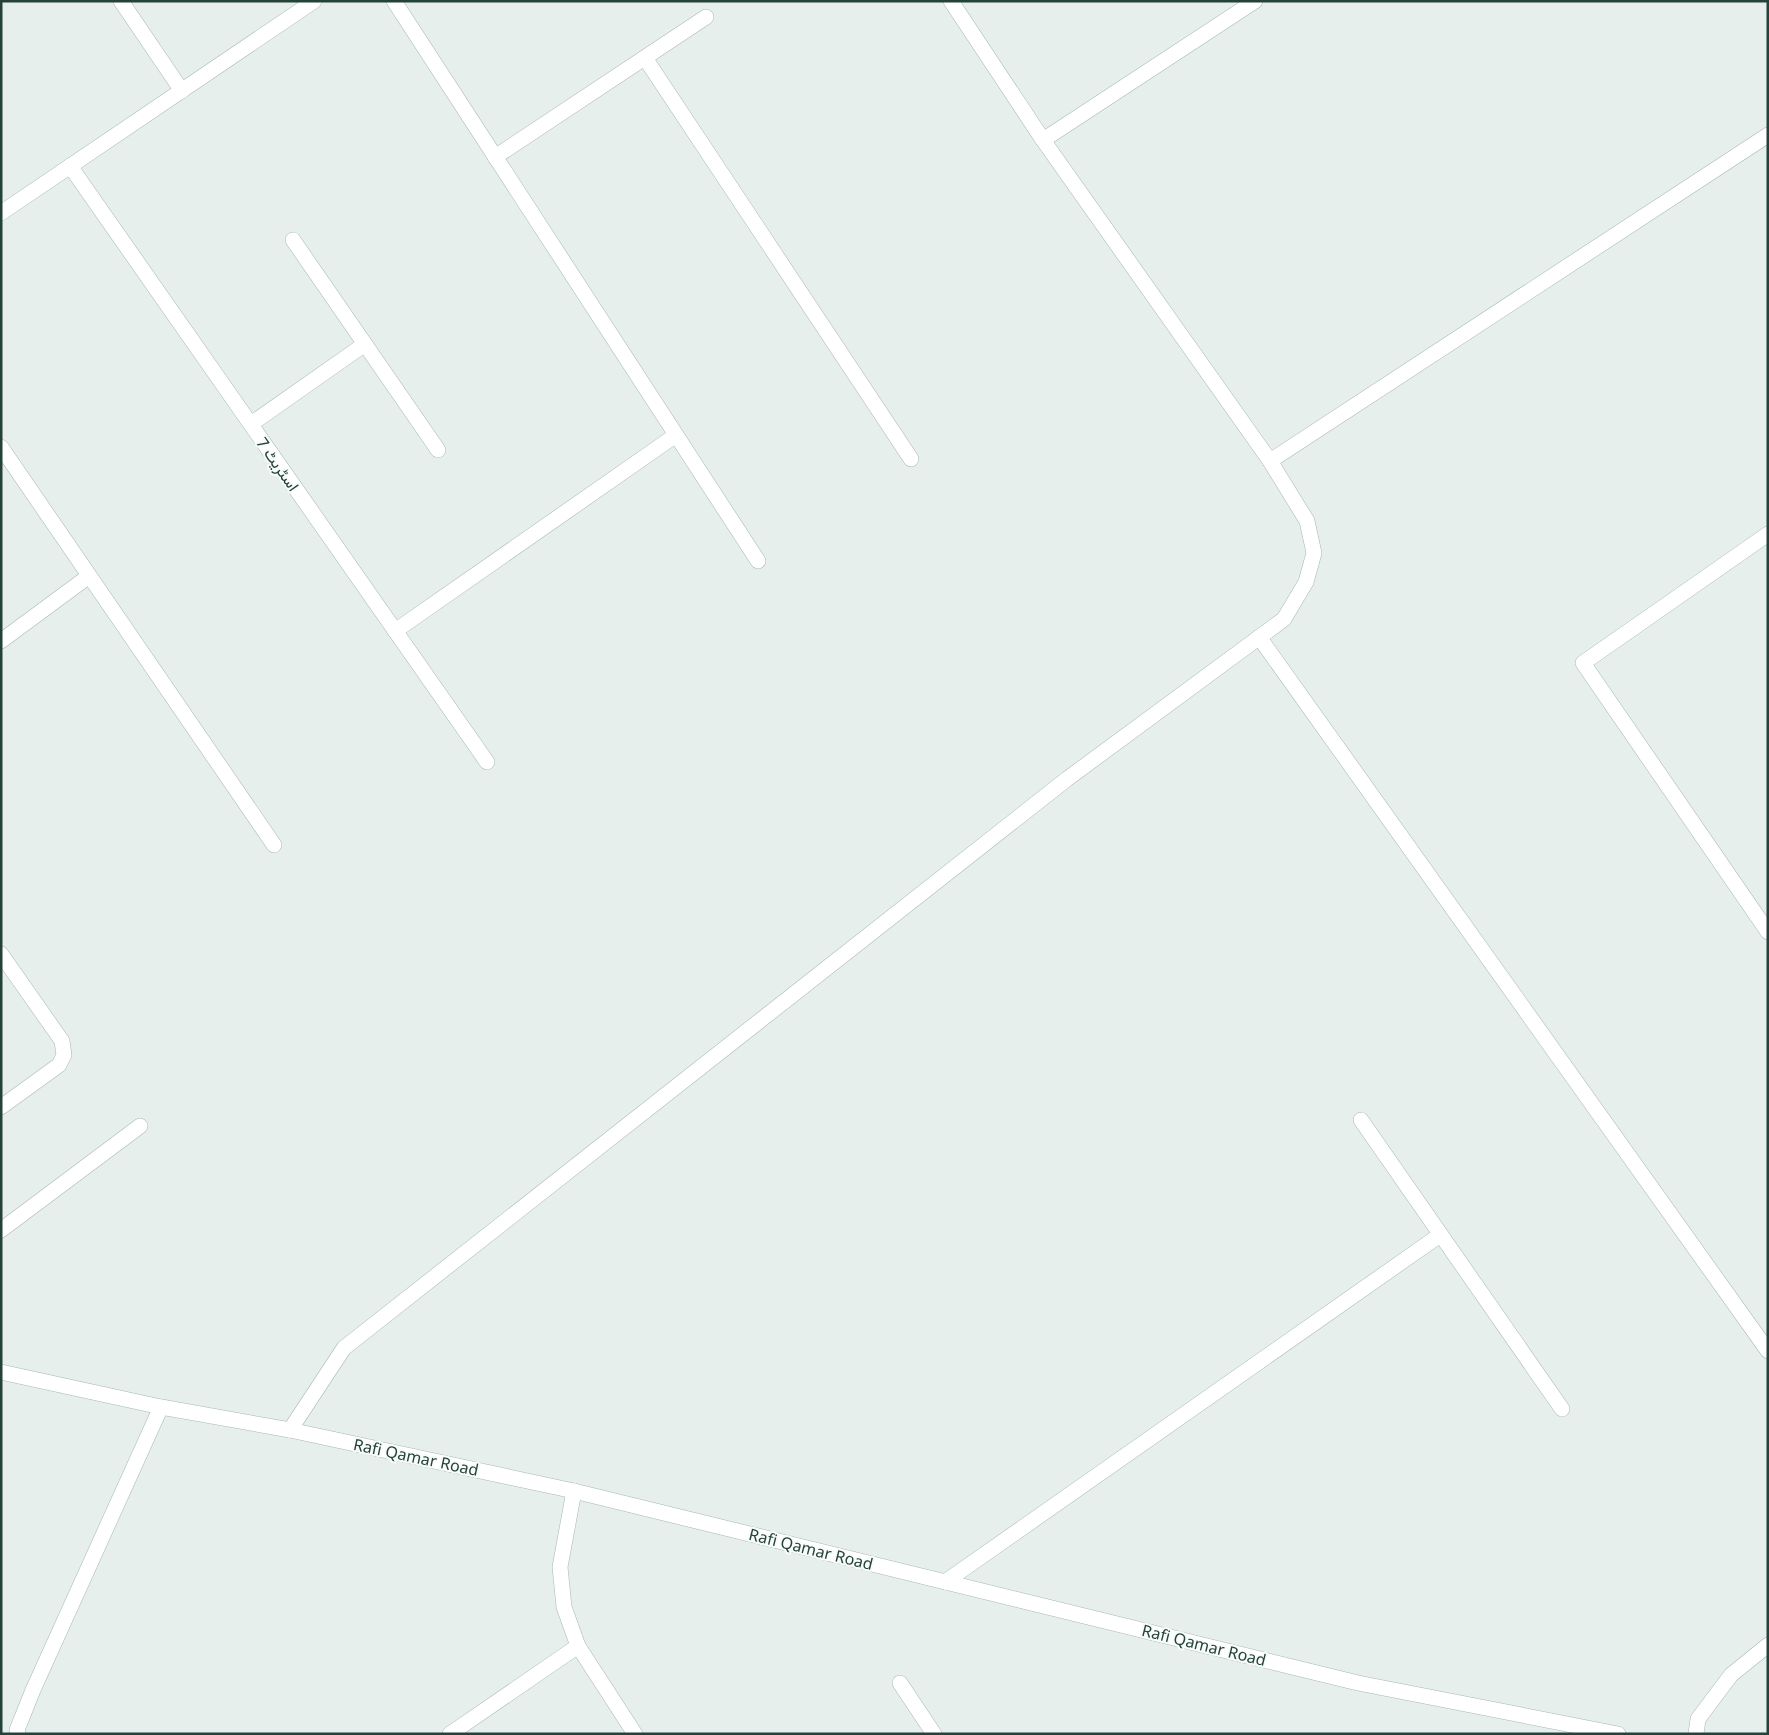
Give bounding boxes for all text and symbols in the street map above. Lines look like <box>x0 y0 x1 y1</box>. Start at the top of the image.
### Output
street label: اسٹریٹ 7 <box>251 433 305 495</box>
street label: Rafi Qamar Road <box>351 1433 481 1481</box>
street label: Rafi Qamar Road <box>747 1523 875 1575</box>
street label: Rafi Qamar Road <box>1140 1619 1268 1671</box>

